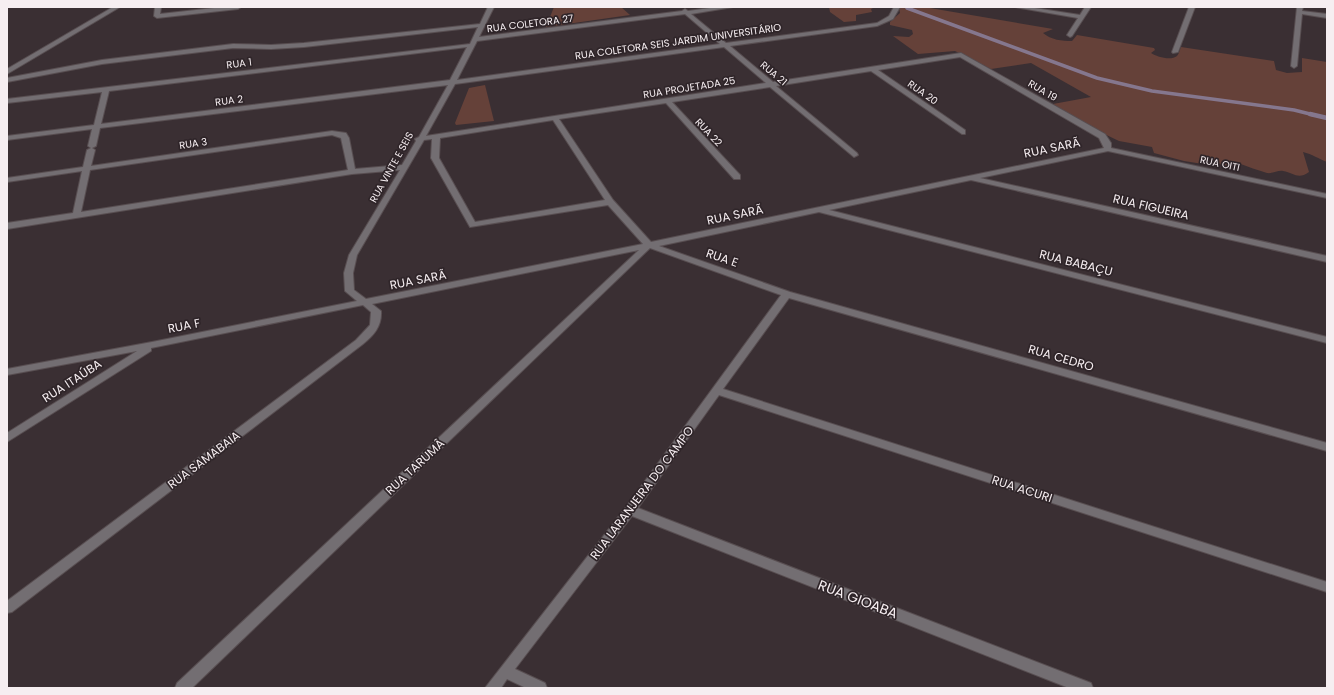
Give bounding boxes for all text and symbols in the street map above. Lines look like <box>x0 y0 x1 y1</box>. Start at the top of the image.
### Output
street label: RUA COLETORA 27 <box>486 11 575 36</box>
street label: RUA COLETORA SEIS JARDIM UNIVERSITÁRIO <box>574 20 782 63</box>
street label: RUA 1 <box>226 55 253 72</box>
street label: RUA 21 <box>757 58 790 89</box>
street label: RUA PROJETADA 25 <box>642 73 736 102</box>
street label: RUA 20 <box>904 76 941 108</box>
street label: RUA 19 <box>1025 76 1060 105</box>
street label: RUA 2 <box>214 91 244 110</box>
street label: RUA 22 <box>692 115 726 150</box>
street label: RUA VINTE E SEIS <box>366 129 417 205</box>
street label: RUA SARÃ <box>1022 133 1082 162</box>
street label: RUA 3 <box>178 134 208 153</box>
street label: RUA OITI <box>1199 152 1241 175</box>
street label: RUA FIGUEIRA <box>1111 189 1191 224</box>
street label: RUA SARÃ <box>705 200 765 229</box>
street label: RUA E <box>704 244 740 271</box>
street label: RUA BABAÇU <box>1038 245 1115 280</box>
street label: RUA SARÃ <box>388 266 448 293</box>
street label: RUA F <box>166 314 202 337</box>
street label: RUA CEDRO <box>1026 340 1096 375</box>
street label: RUA ITAÚBA <box>39 355 105 406</box>
street label: RUA LARANJEIRA DO CAMPO <box>586 422 697 563</box>
street label: RUA SAMABAIA <box>164 427 243 492</box>
street label: RUA TARUMÂ <box>381 435 448 498</box>
street label: RUA ACURI <box>990 471 1054 506</box>
street label: RUA GIOABA <box>815 575 901 623</box>

